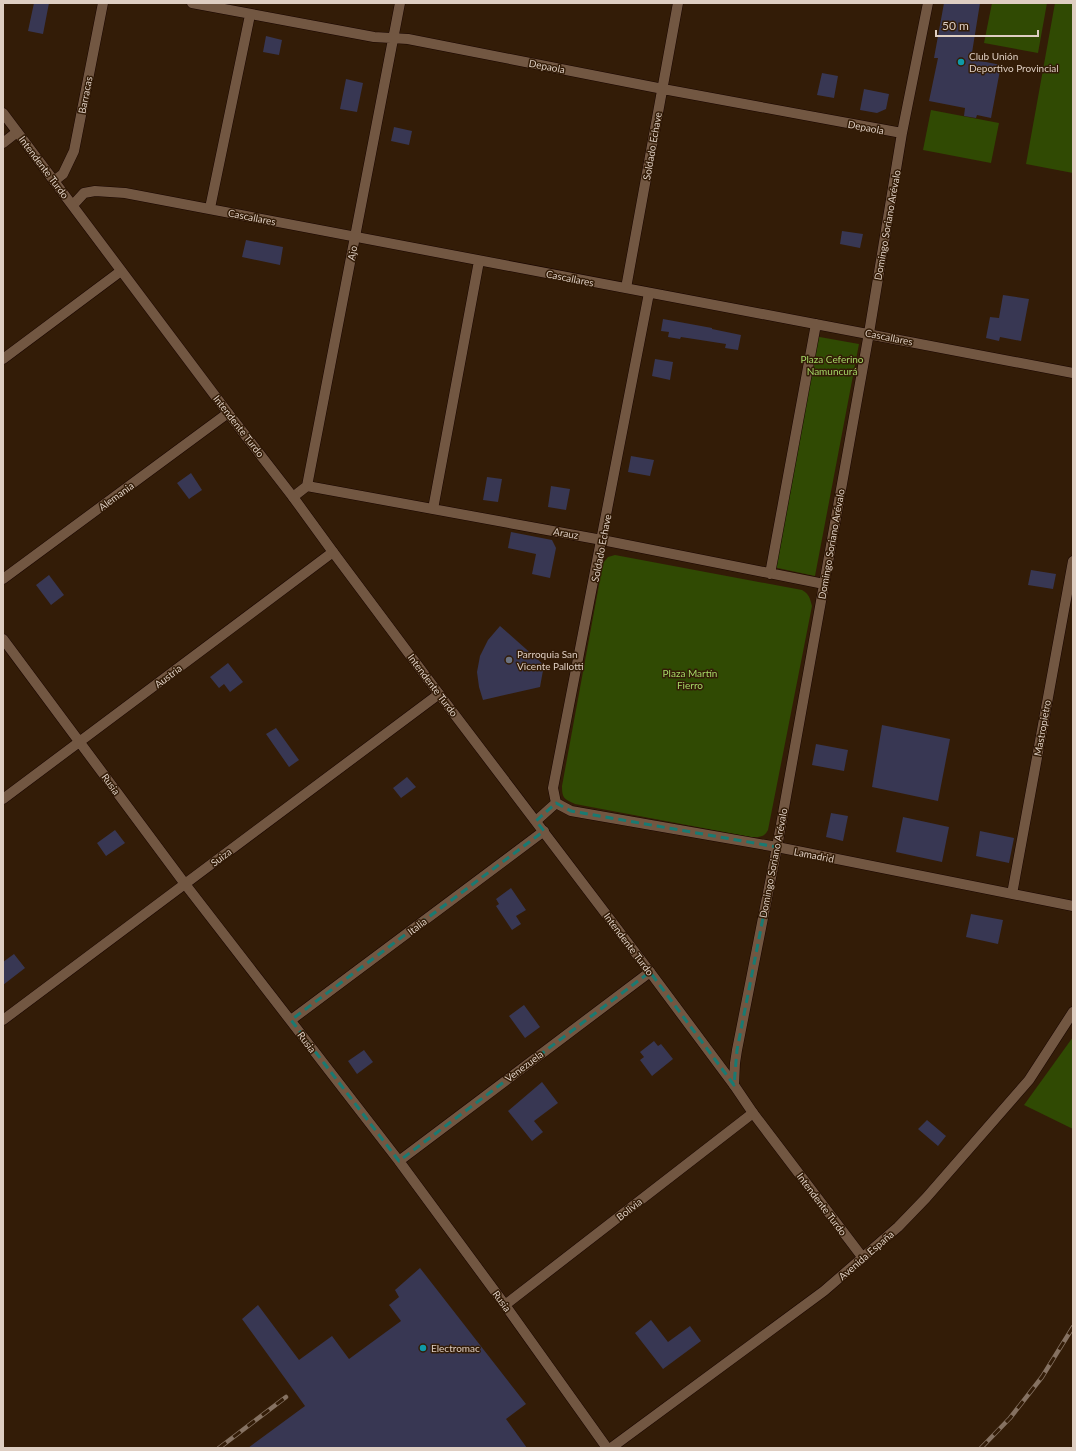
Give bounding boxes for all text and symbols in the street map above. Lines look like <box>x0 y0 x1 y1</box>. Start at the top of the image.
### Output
scale bar <box>936 12 1038 38</box>
text: 50 m <box>942 18 969 33</box>
place label: Club Unión Deportivo Provincial <box>969 50 1059 74</box>
street label: Depaola <box>528 57 566 75</box>
marker: Club Unión Deportivo Provincial <box>956 57 966 67</box>
street label: Barracas <box>76 75 94 115</box>
street label: Soldado Echave <box>640 111 664 181</box>
street label: Depaola <box>847 118 885 136</box>
street label: Intendente Turdo <box>17 133 72 201</box>
street label: Domingo Soriano Arévalo <box>871 169 903 281</box>
street label: Cascallares <box>227 206 277 228</box>
street label: Ajo <box>345 244 359 261</box>
street label: Cascallares <box>545 267 595 289</box>
street label: Cascallares <box>864 326 914 348</box>
park label: Plaza Ceferino Namuncurá <box>800 353 864 377</box>
street label: Intendente Turdo <box>211 393 267 460</box>
street label: Alemania <box>96 479 136 513</box>
street label: Domingo Soriano Arévalo <box>815 488 847 600</box>
street label: Soldado Echave <box>589 513 613 583</box>
street label: Arauz <box>552 525 580 541</box>
place label: Parroquia San Vicente Pallotti <box>517 648 583 672</box>
street label: Intendente Turdo <box>406 651 461 719</box>
marker: Parroquia San Vicente Pallotti <box>504 655 514 665</box>
street label: Austria <box>152 662 184 690</box>
park label: Plaza Martín Fierro <box>663 667 717 691</box>
street label: Mastropietro <box>1031 699 1053 757</box>
street label: Rusia <box>99 771 123 797</box>
street label: Domingo Soriano Arévalo <box>756 807 790 919</box>
street label: Suiza <box>208 845 234 869</box>
street label: Lamadrid <box>793 845 835 865</box>
street label: Intendente Turdo <box>602 910 657 978</box>
street label: Italia <box>405 915 429 937</box>
street label: Rusia <box>295 1029 319 1055</box>
street label: Venezuela <box>502 1048 546 1084</box>
street label: Intendente Turdo <box>795 1170 850 1238</box>
street label: Bolivia <box>614 1195 644 1223</box>
street label: Avenida España <box>836 1228 896 1282</box>
street label: Rusia <box>490 1288 514 1314</box>
place label: Electromac <box>431 1342 480 1354</box>
marker: Electromac <box>418 1343 428 1353</box>

